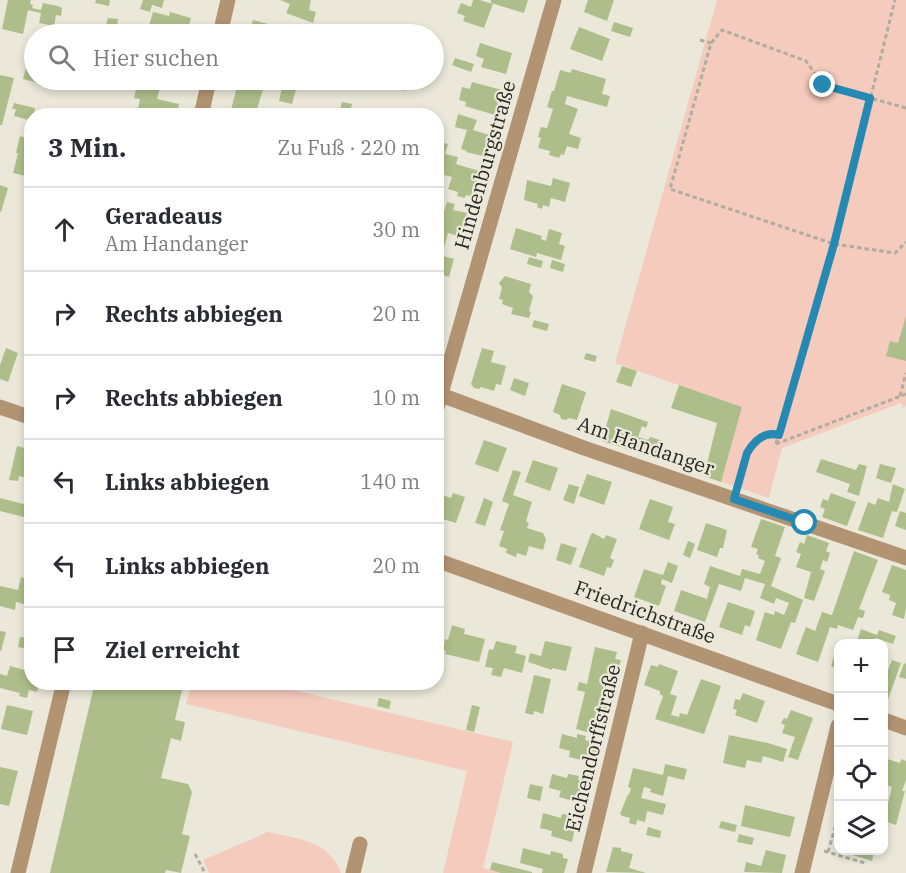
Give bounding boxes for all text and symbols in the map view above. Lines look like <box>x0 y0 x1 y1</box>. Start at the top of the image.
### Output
search box <box>24 24 444 90</box>
icon: search <box>45 41 78 74</box>
text: Hier suchen <box>93 43 219 72</box>
route end <box>809 71 835 97</box>
street label: Hindenburgstraße <box>447 77 522 252</box>
text: 3 Min. <box>48 130 126 164</box>
text: Zu Fuß · 220 m <box>278 134 420 161</box>
text: Geradeaus <box>105 201 222 230</box>
icon: ahead <box>48 213 81 246</box>
text: 30 m <box>372 216 420 243</box>
text: Am Handanger <box>105 230 248 257</box>
icon: right <box>48 297 81 330</box>
text: Rechts abbiegen <box>105 299 283 328</box>
text: 20 m <box>372 300 420 327</box>
icon: right <box>48 381 81 414</box>
text: Rechts abbiegen <box>105 383 283 412</box>
text: 10 m <box>372 384 420 411</box>
street label: Am Handanger <box>574 409 718 482</box>
icon: left <box>48 465 81 498</box>
text: Links abbiegen <box>105 467 270 496</box>
text: 140 m <box>360 468 420 495</box>
route start <box>791 509 817 535</box>
icon: left <box>48 549 81 582</box>
text: Links abbiegen <box>105 551 270 580</box>
text: 20 m <box>372 552 420 579</box>
street label: Friedrichstraße <box>571 573 719 650</box>
icon: arrive <box>48 633 81 666</box>
text: Ziel erreicht <box>105 635 240 664</box>
map controls <box>834 639 888 855</box>
button: + <box>834 639 888 693</box>
street label: Eichendorffstraße <box>559 661 626 834</box>
button: − <box>834 693 888 747</box>
button: locate <box>834 747 888 801</box>
button: layers <box>834 801 888 855</box>

